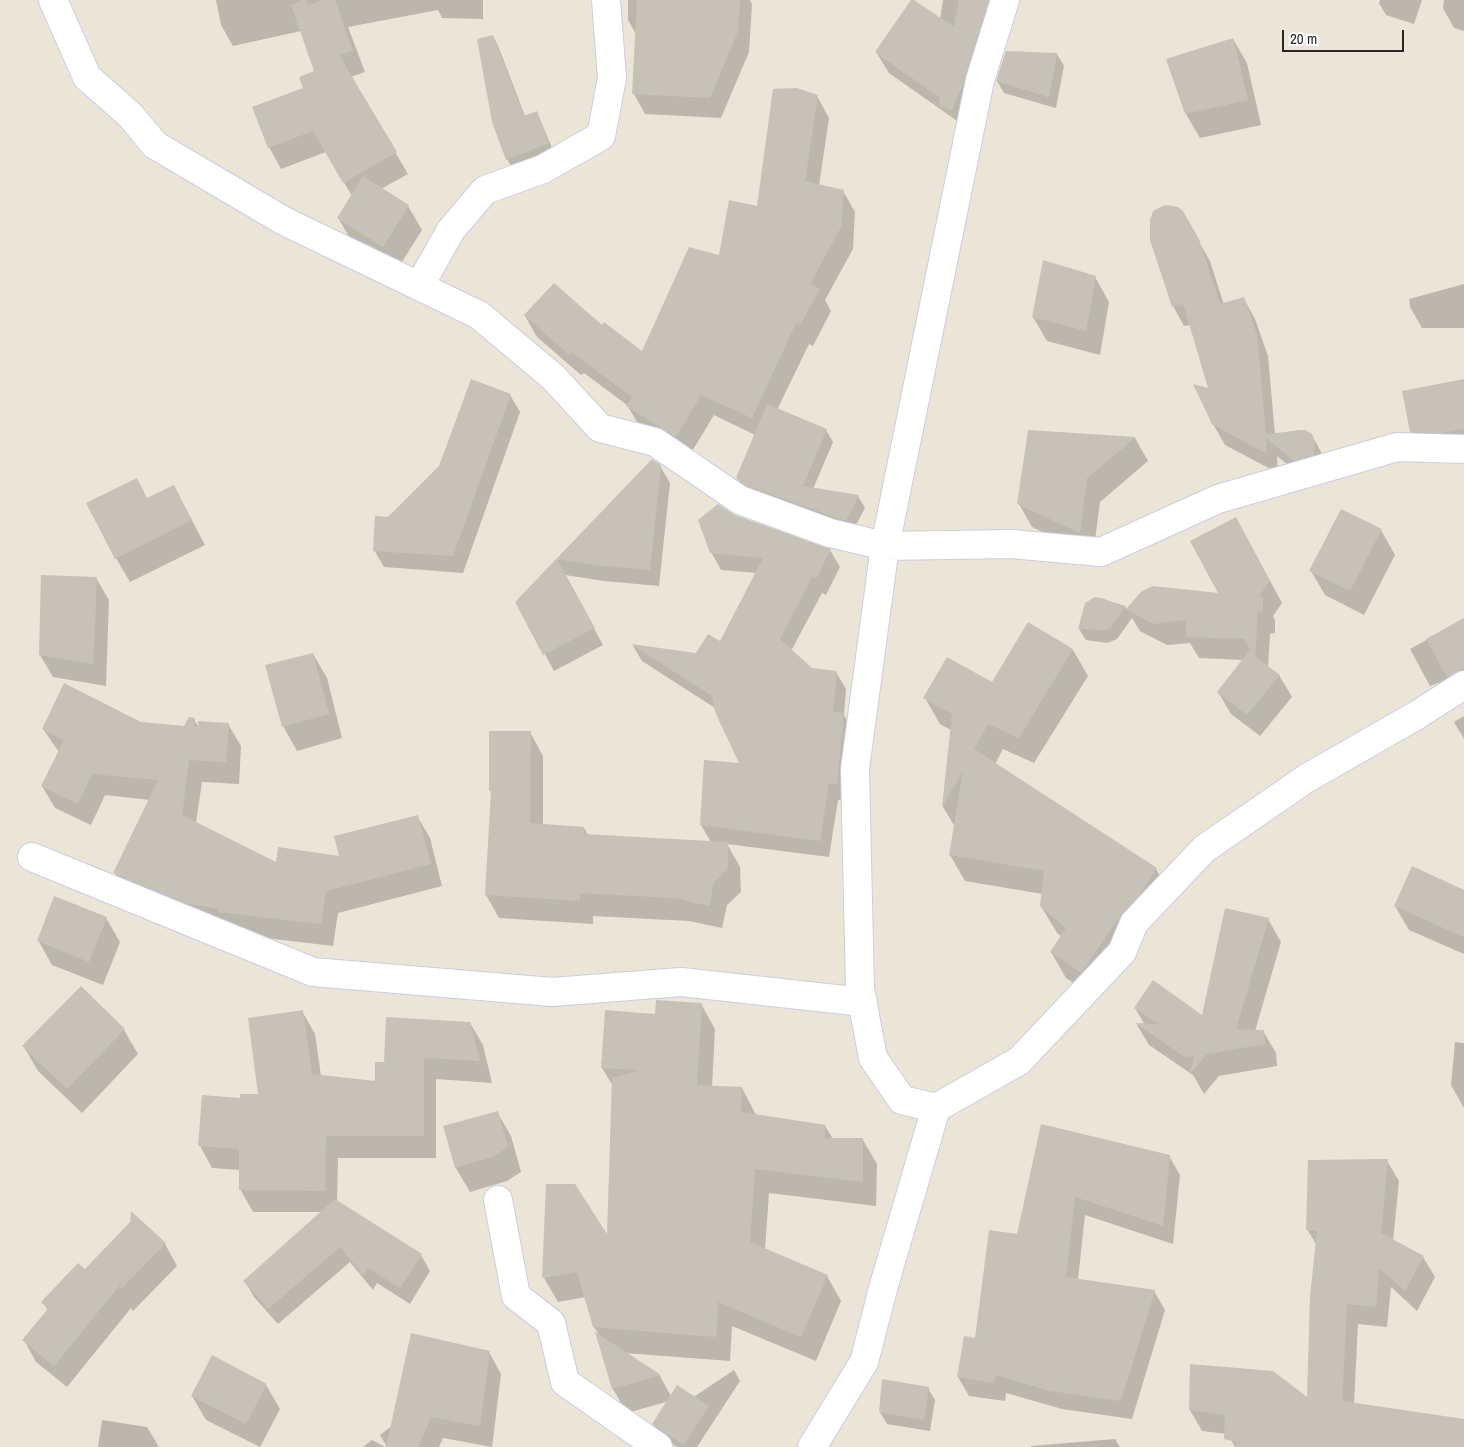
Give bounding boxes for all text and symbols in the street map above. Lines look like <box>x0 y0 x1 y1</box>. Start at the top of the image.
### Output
scale bar <box>1284 20 1406 52</box>
text: 20 m <box>1290 28 1317 49</box>

